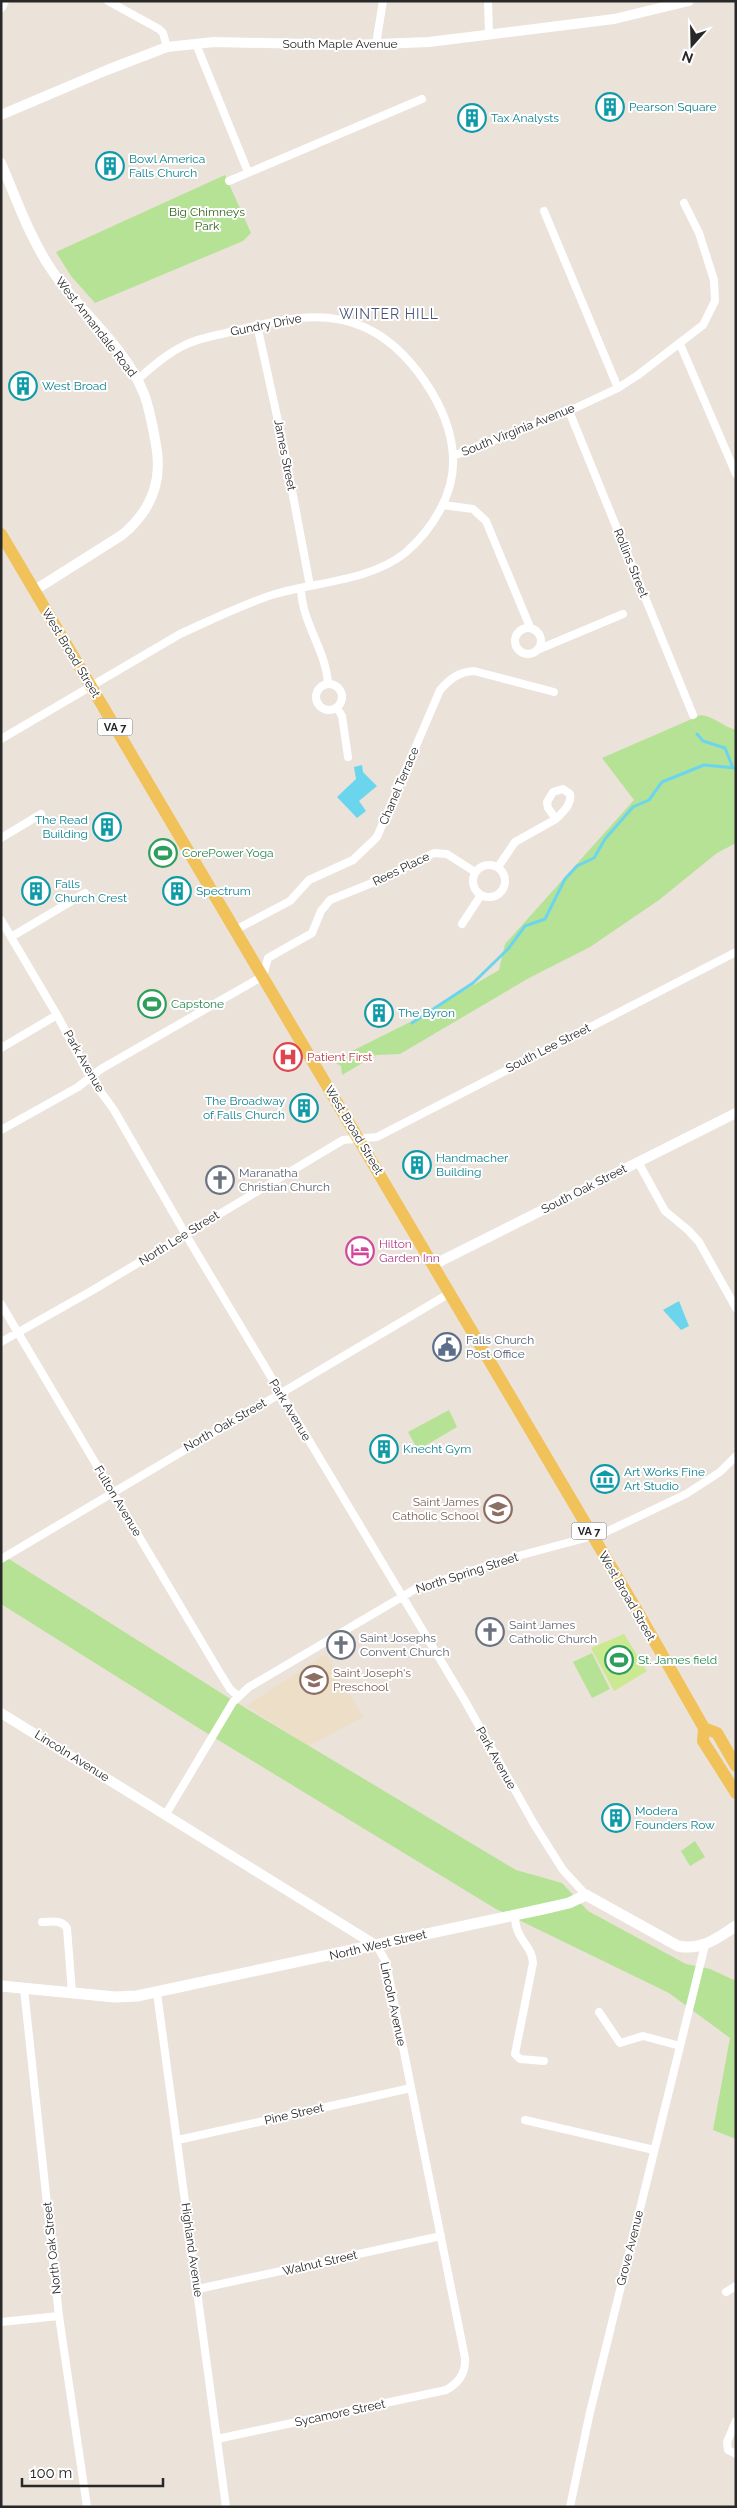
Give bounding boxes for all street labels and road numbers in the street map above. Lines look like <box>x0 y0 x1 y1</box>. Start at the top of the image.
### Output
street label: South Maple Avenue <box>282 37 398 51</box>
street label: West Annandale Road <box>53 274 139 380</box>
street label: Gundry Drive <box>229 311 303 339</box>
street label: South Virginia Avenue <box>459 401 577 459</box>
street label: James Street <box>271 418 299 492</box>
street label: Rollins Street <box>611 527 651 599</box>
street label: West Broad Street <box>39 606 103 700</box>
road number: VA 7 <box>98 719 132 736</box>
street label: Chanel Terrace <box>376 745 422 827</box>
street label: Rees Place <box>370 849 432 889</box>
street label: South Lee Street <box>503 1021 593 1075</box>
street label: Park Avenue <box>61 1027 107 1095</box>
street label: West Broad Street <box>322 1083 386 1177</box>
street label: South Oak Street <box>539 1161 629 1217</box>
street label: North Lee Street <box>136 1208 222 1268</box>
street label: Park Avenue <box>266 1377 314 1443</box>
street label: North Oak Street <box>181 1396 269 1454</box>
street label: Fulton Avenue <box>91 1463 145 1539</box>
road number: VA 7 <box>572 1522 606 1540</box>
street label: West Broad Street <box>596 1549 658 1643</box>
street label: North Spring Street <box>414 1550 520 1596</box>
street label: Park Avenue <box>473 1724 519 1792</box>
street label: Lincoln Avenue <box>32 1727 112 1785</box>
street label: North West Street <box>328 1927 428 1963</box>
street label: Lincoln Avenue <box>377 1961 409 2047</box>
street label: Pine Street <box>263 2100 325 2128</box>
street label: North Oak Street <box>40 2201 64 2295</box>
street label: Highland Avenue <box>178 2202 206 2298</box>
street label: Grove Avenue <box>614 2209 646 2287</box>
street label: Walnut Street <box>281 2248 359 2278</box>
street label: Sycamore Street <box>294 2397 386 2429</box>

